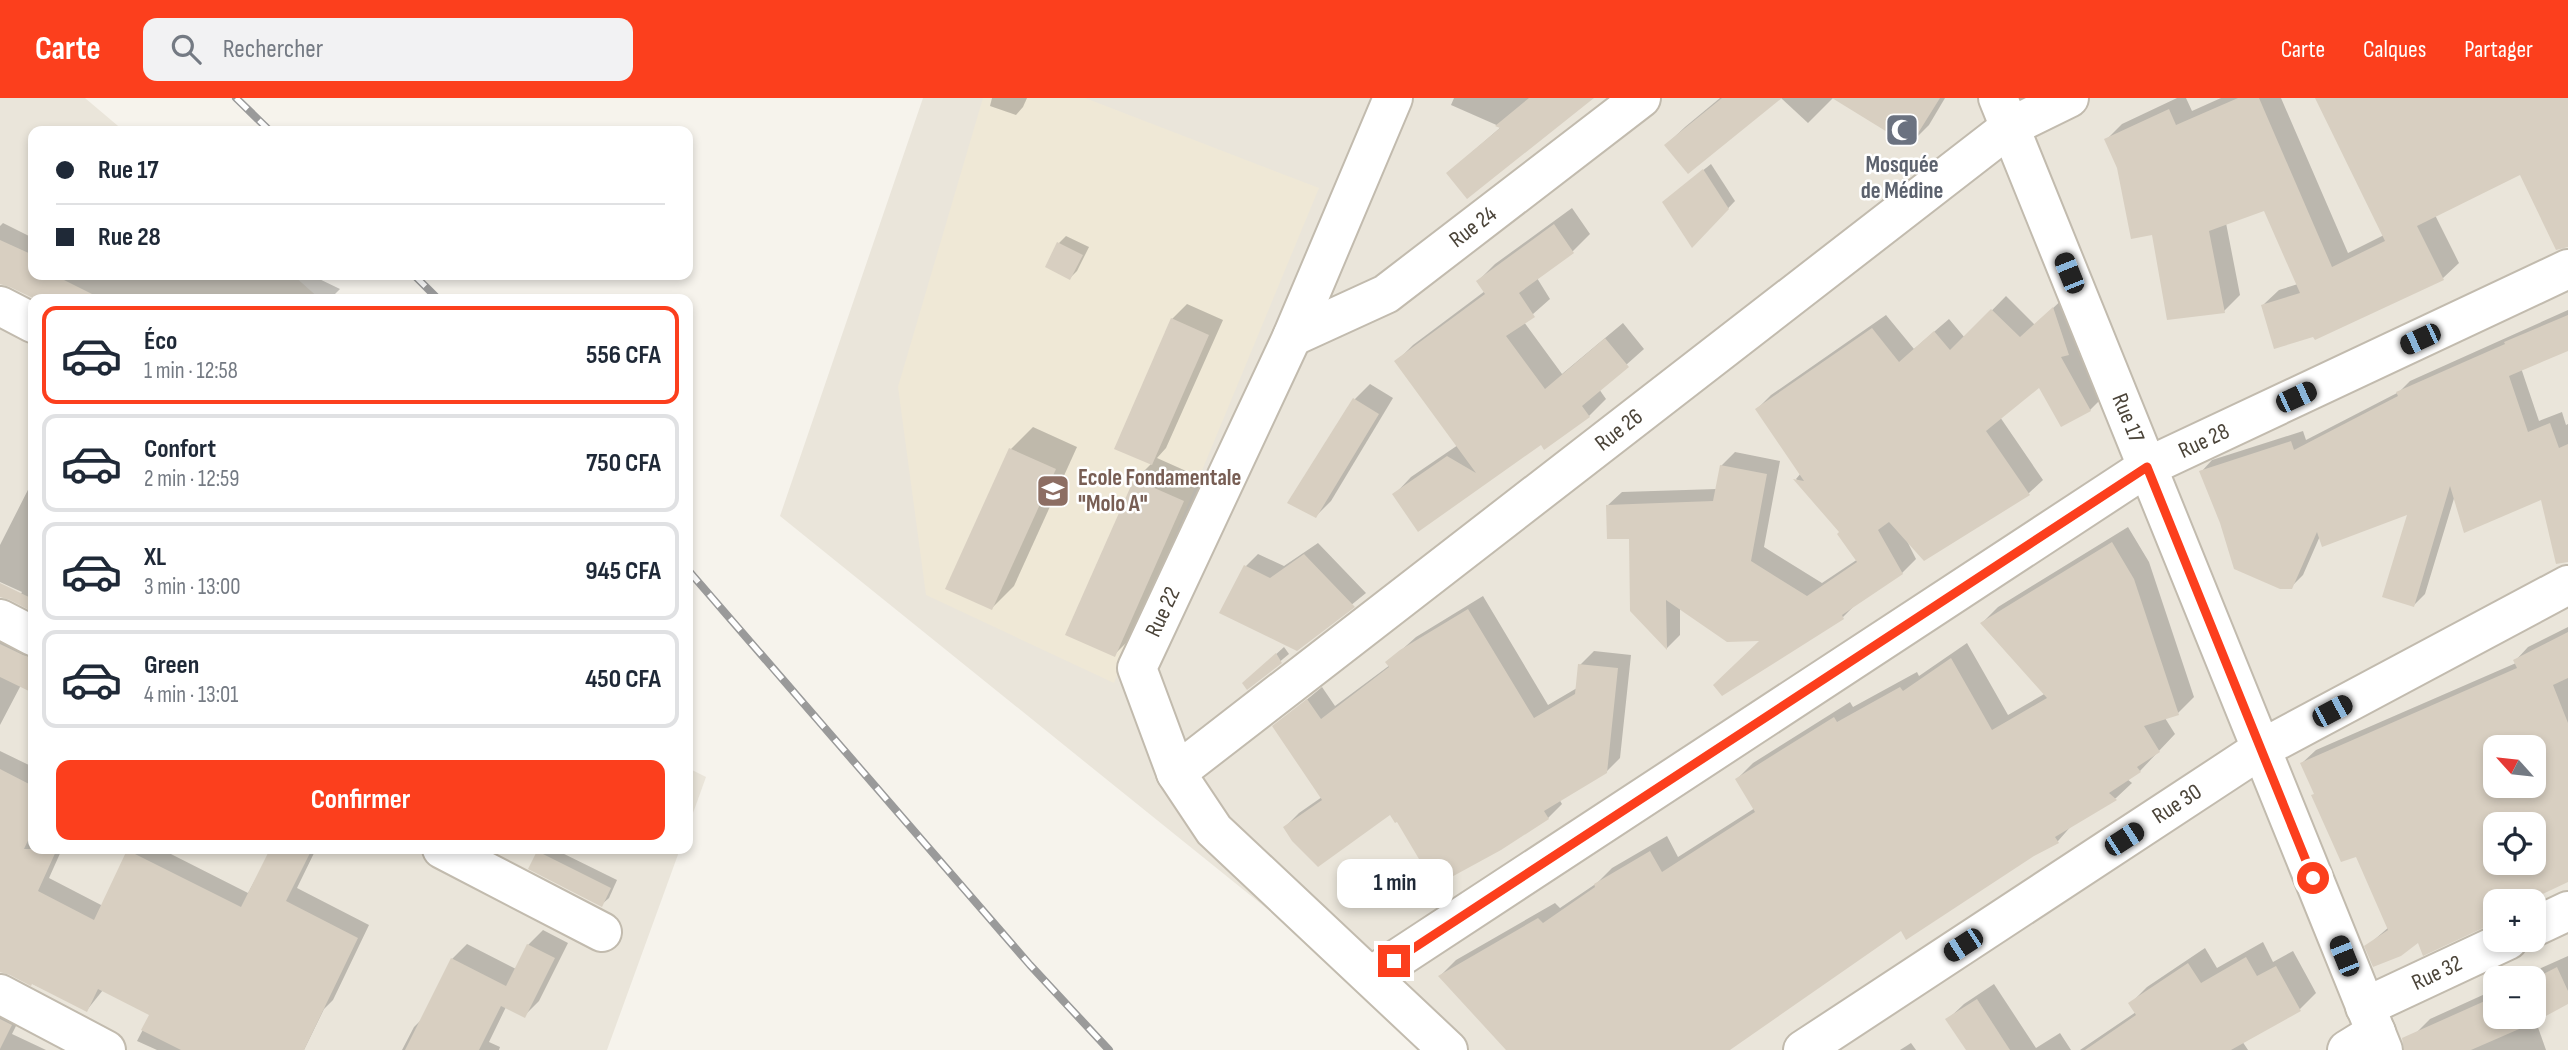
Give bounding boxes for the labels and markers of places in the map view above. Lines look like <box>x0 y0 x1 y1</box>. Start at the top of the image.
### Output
mosque icon: Mosquée de Médine <box>1883 111 1921 149</box>
place label: Mosquée de Médine <box>1861 151 1943 205</box>
place label: Ecole Fondamentale "Molo A" <box>1078 464 1241 518</box>
school or university icon: Ecole Fondamentale "Molo A" <box>1034 472 1072 510</box>

